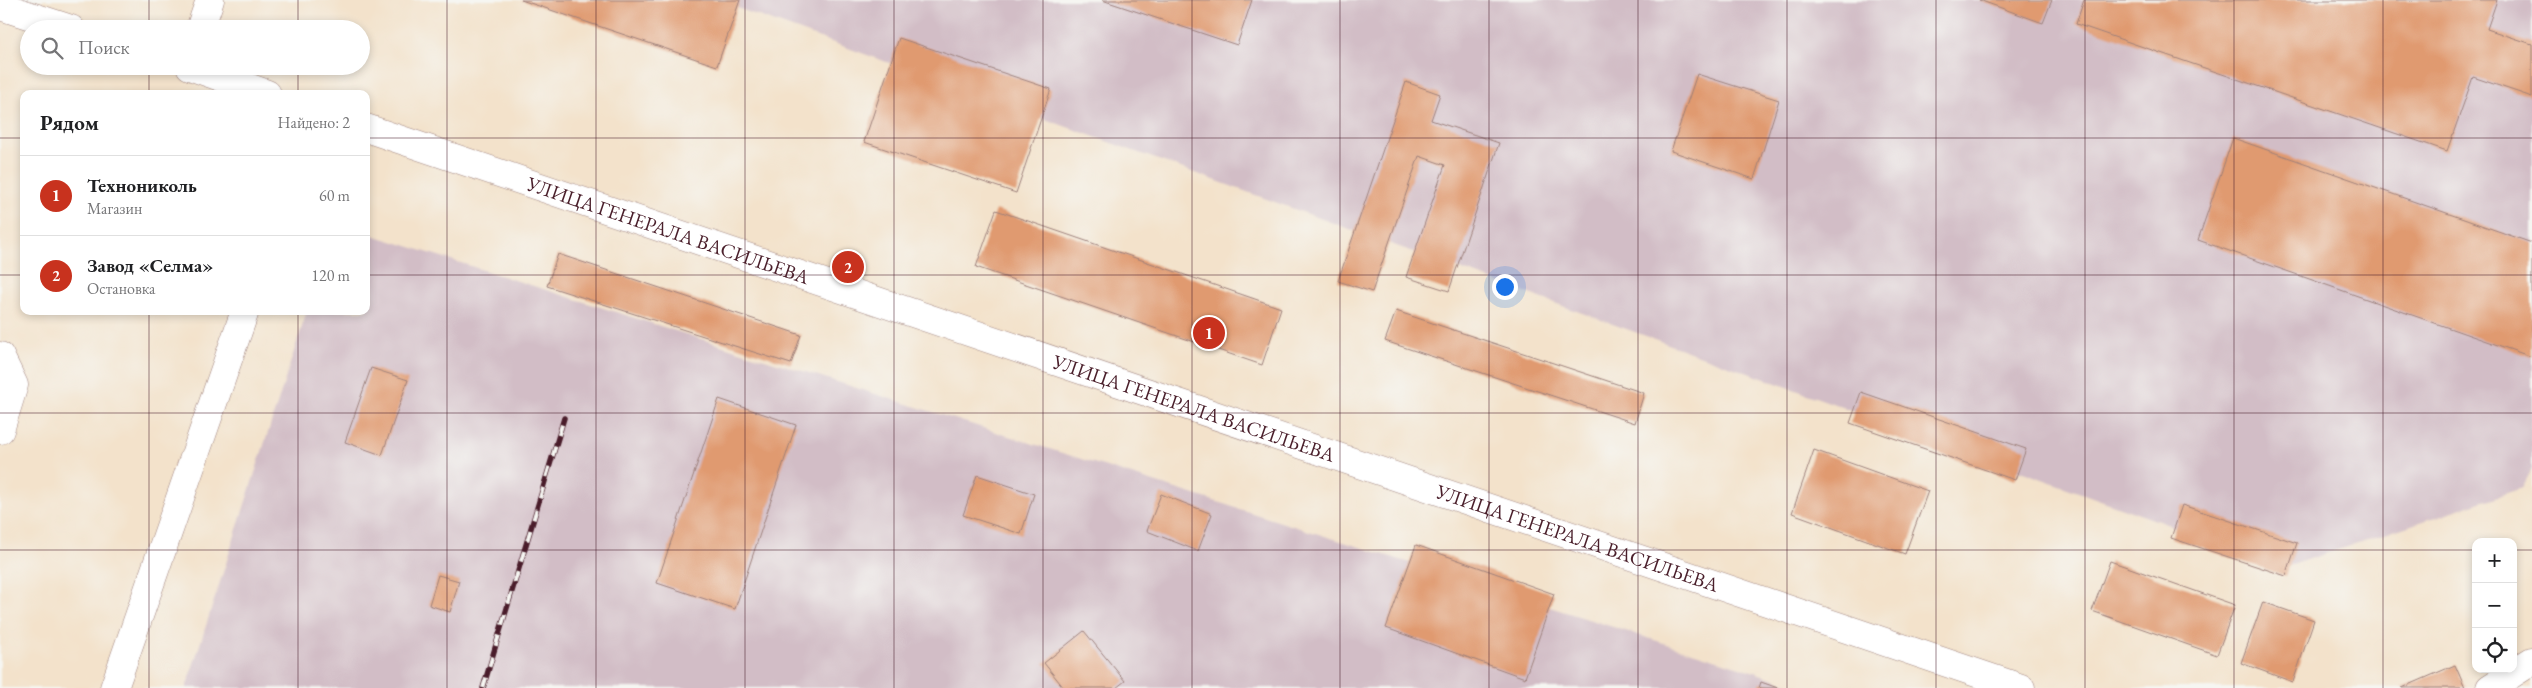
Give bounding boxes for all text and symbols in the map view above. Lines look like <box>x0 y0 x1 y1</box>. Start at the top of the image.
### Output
search box <box>20 20 370 75</box>
icon: search <box>38 34 66 62</box>
text: Поиск <box>78 35 130 60</box>
text: Рядом <box>40 109 99 136</box>
text: Найдено: 2 <box>278 112 350 133</box>
street label: УЛИЦА ГЕНЕРАЛА ВАСИЛЬЕВА <box>523 170 813 290</box>
text: Технониколь <box>87 173 197 198</box>
text: 1 <box>52 185 60 206</box>
text: 60 m <box>319 185 350 206</box>
text: Магазин <box>87 198 142 219</box>
pin: 2 <box>832 248 864 286</box>
text: Завод «Селма» <box>87 253 213 278</box>
text: 2 <box>52 265 60 286</box>
text: 120 m <box>311 265 350 286</box>
your location <box>1492 274 1518 300</box>
text: Остановка <box>87 278 156 299</box>
pin: 1 <box>1193 314 1225 352</box>
street label: УЛИЦА ГЕНЕРАЛА ВАСИЛЬЕВА <box>1048 348 1339 468</box>
street label: УЛИЦА ГЕНЕРАЛА ВАСИЛЬЕВА <box>1432 478 1722 598</box>
map controls <box>2472 538 2517 673</box>
button: + <box>2472 538 2517 583</box>
button: − <box>2472 583 2517 628</box>
button: locate <box>2472 628 2517 673</box>

